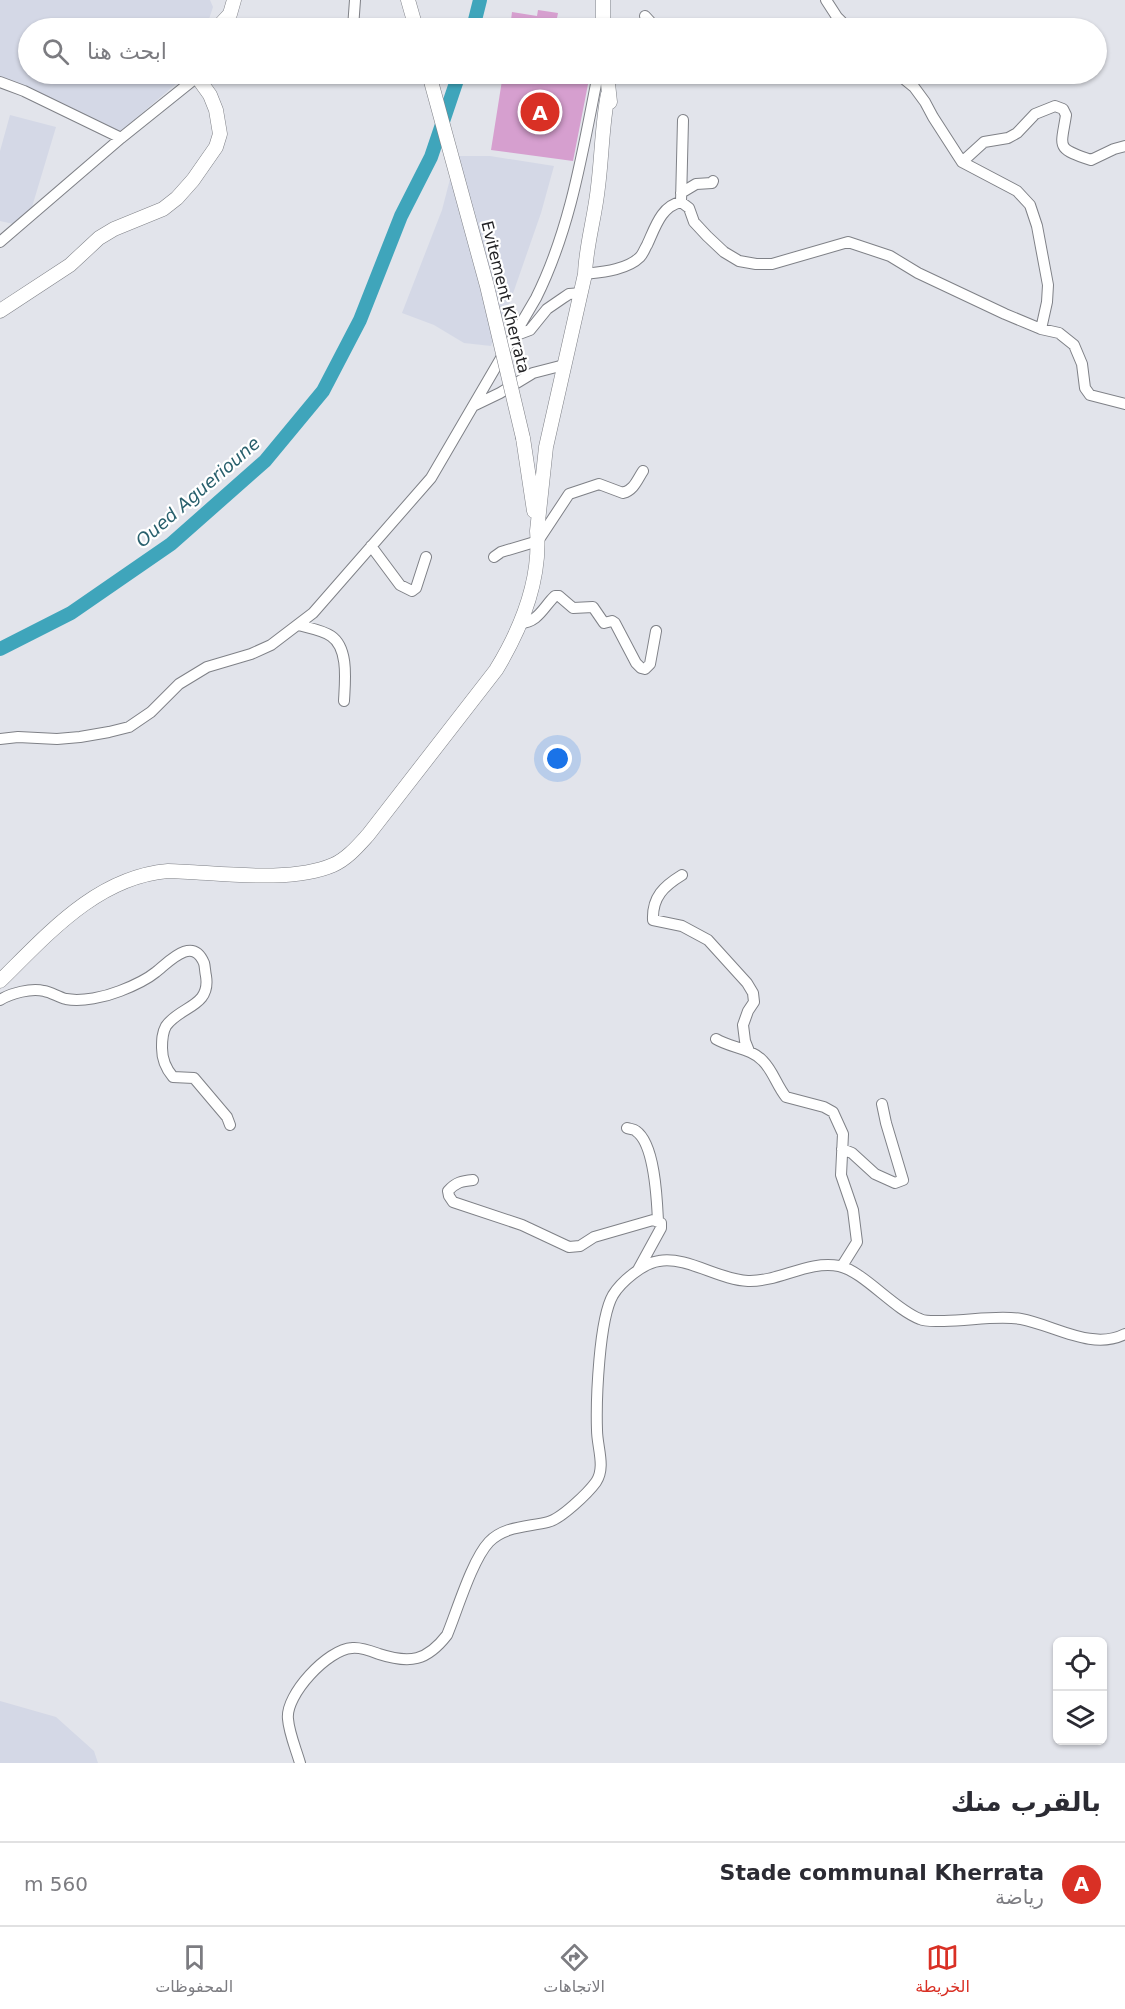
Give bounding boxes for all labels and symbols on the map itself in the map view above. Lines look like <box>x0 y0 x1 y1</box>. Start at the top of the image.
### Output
pin: A <box>520 90 560 134</box>
street label: Evitement Kherrata <box>477 219 534 375</box>
water label: Oued Aguerioune <box>131 432 264 551</box>
your location <box>543 744 572 773</box>

